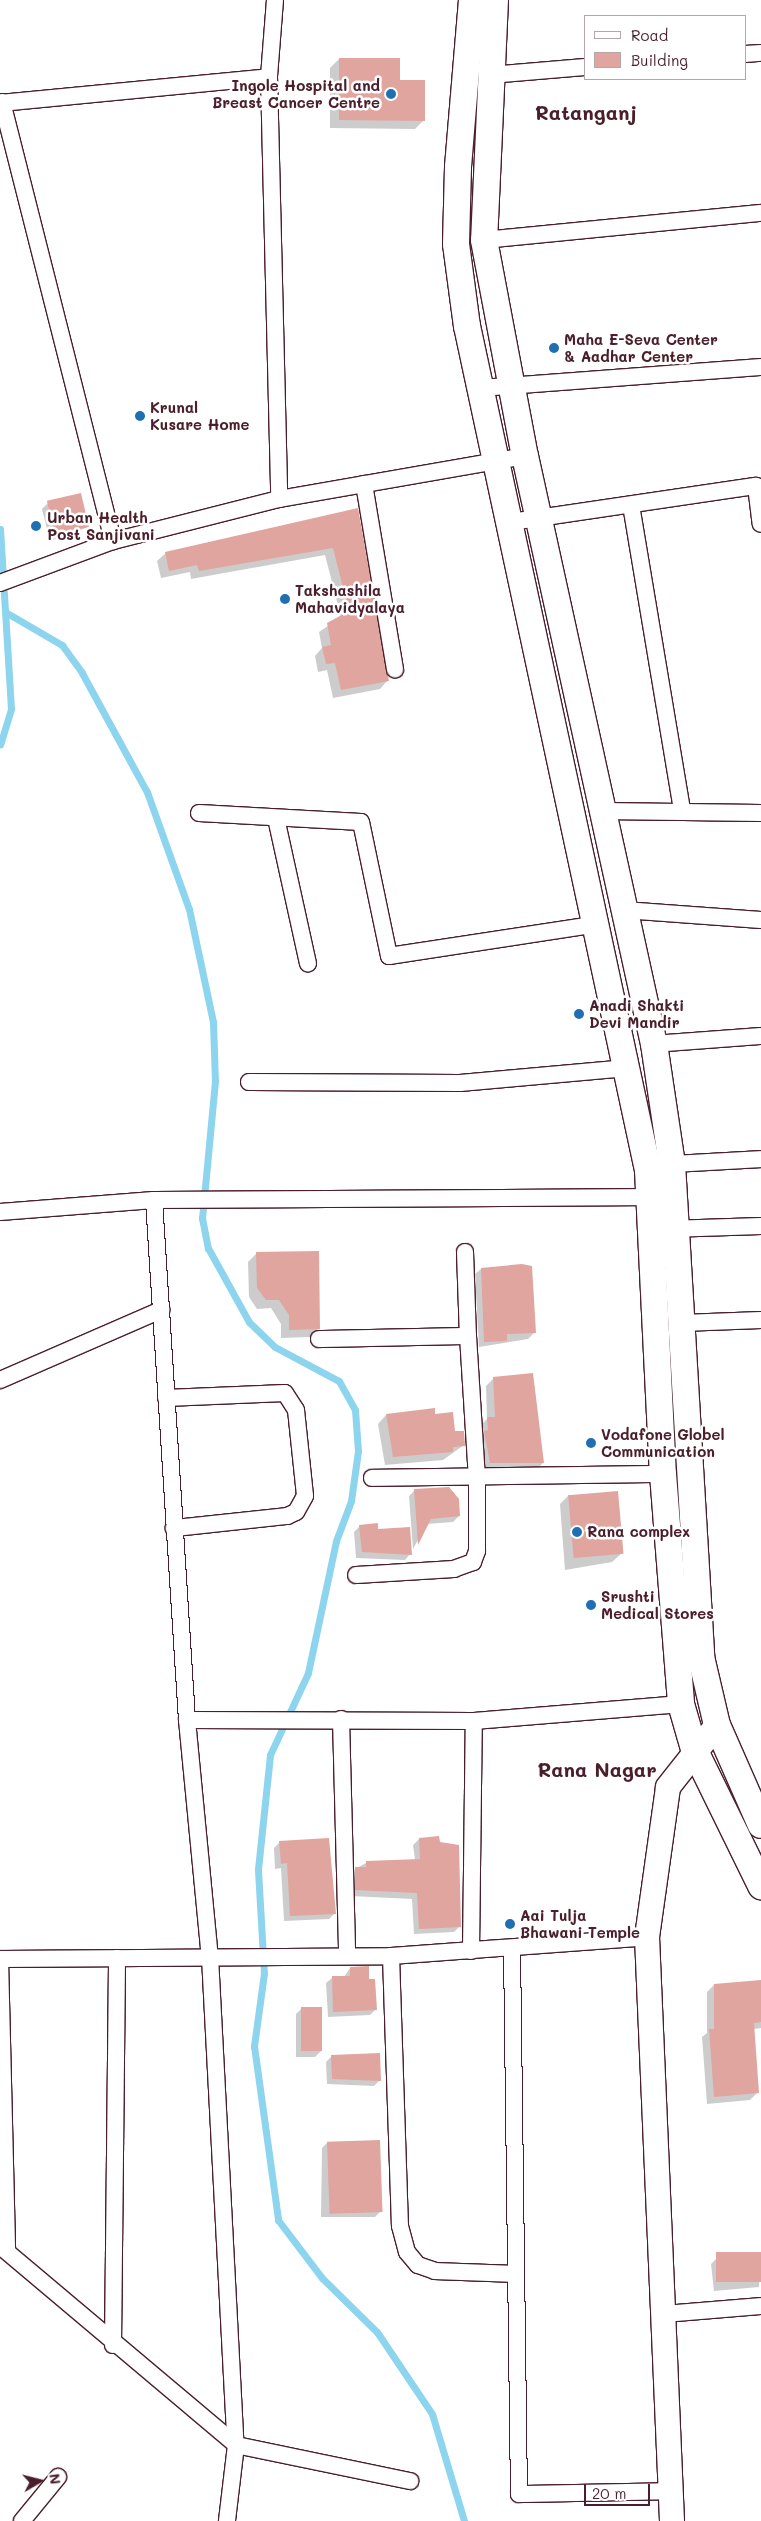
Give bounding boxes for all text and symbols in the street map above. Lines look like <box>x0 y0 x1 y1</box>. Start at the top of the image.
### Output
legend <box>584 15 746 80</box>
text: Road <box>631 25 668 45</box>
text: Building <box>631 50 688 70</box>
place label: Ingole Hospital and Breast Cancer Centre <box>212 76 380 111</box>
marker: Ingole Hospital and Breast Cancer Centre <box>384 87 398 101</box>
district label: Ratanganj <box>535 100 637 124</box>
place label: Maha E-Seva Center & Aadhar Center <box>564 330 718 365</box>
marker: Maha E-Seva Center & Aadhar Center <box>548 342 560 354</box>
place label: Krunal Kusare Home <box>150 398 249 433</box>
marker: Krunal Kusare Home <box>134 410 146 422</box>
place label: Urban Health Post Sanjivani <box>47 508 155 543</box>
marker: Urban Health Post Sanjivani <box>29 519 43 533</box>
place label: Takshashila Mahavidyalaya <box>295 581 405 616</box>
marker: Takshashila Mahavidyalaya <box>279 593 291 605</box>
place label: Anadi Shakti Devi Mandir <box>589 996 684 1031</box>
marker: Anadi Shakti Devi Mandir <box>573 1008 585 1020</box>
place label: Vodafone Globel Communication <box>601 1425 724 1460</box>
marker: Vodafone Globel Communication <box>585 1437 597 1449</box>
place label: Rana complex <box>587 1523 690 1541</box>
marker: Rana complex <box>571 1526 583 1538</box>
place label: Srushti Medical Stores <box>601 1587 714 1622</box>
marker: Srushti Medical Stores <box>585 1599 597 1611</box>
district label: Rana Nagar <box>537 1757 657 1781</box>
place label: Aai Tulja Bhawani Temple <box>520 1906 640 1941</box>
marker: Aai Tulja Bhawani Temple <box>504 1918 516 1930</box>
north arrow <box>15 2456 65 2506</box>
text: N <box>45 2472 65 2485</box>
scale bar <box>586 2474 652 2506</box>
text: 20 m <box>592 2483 626 2503</box>

